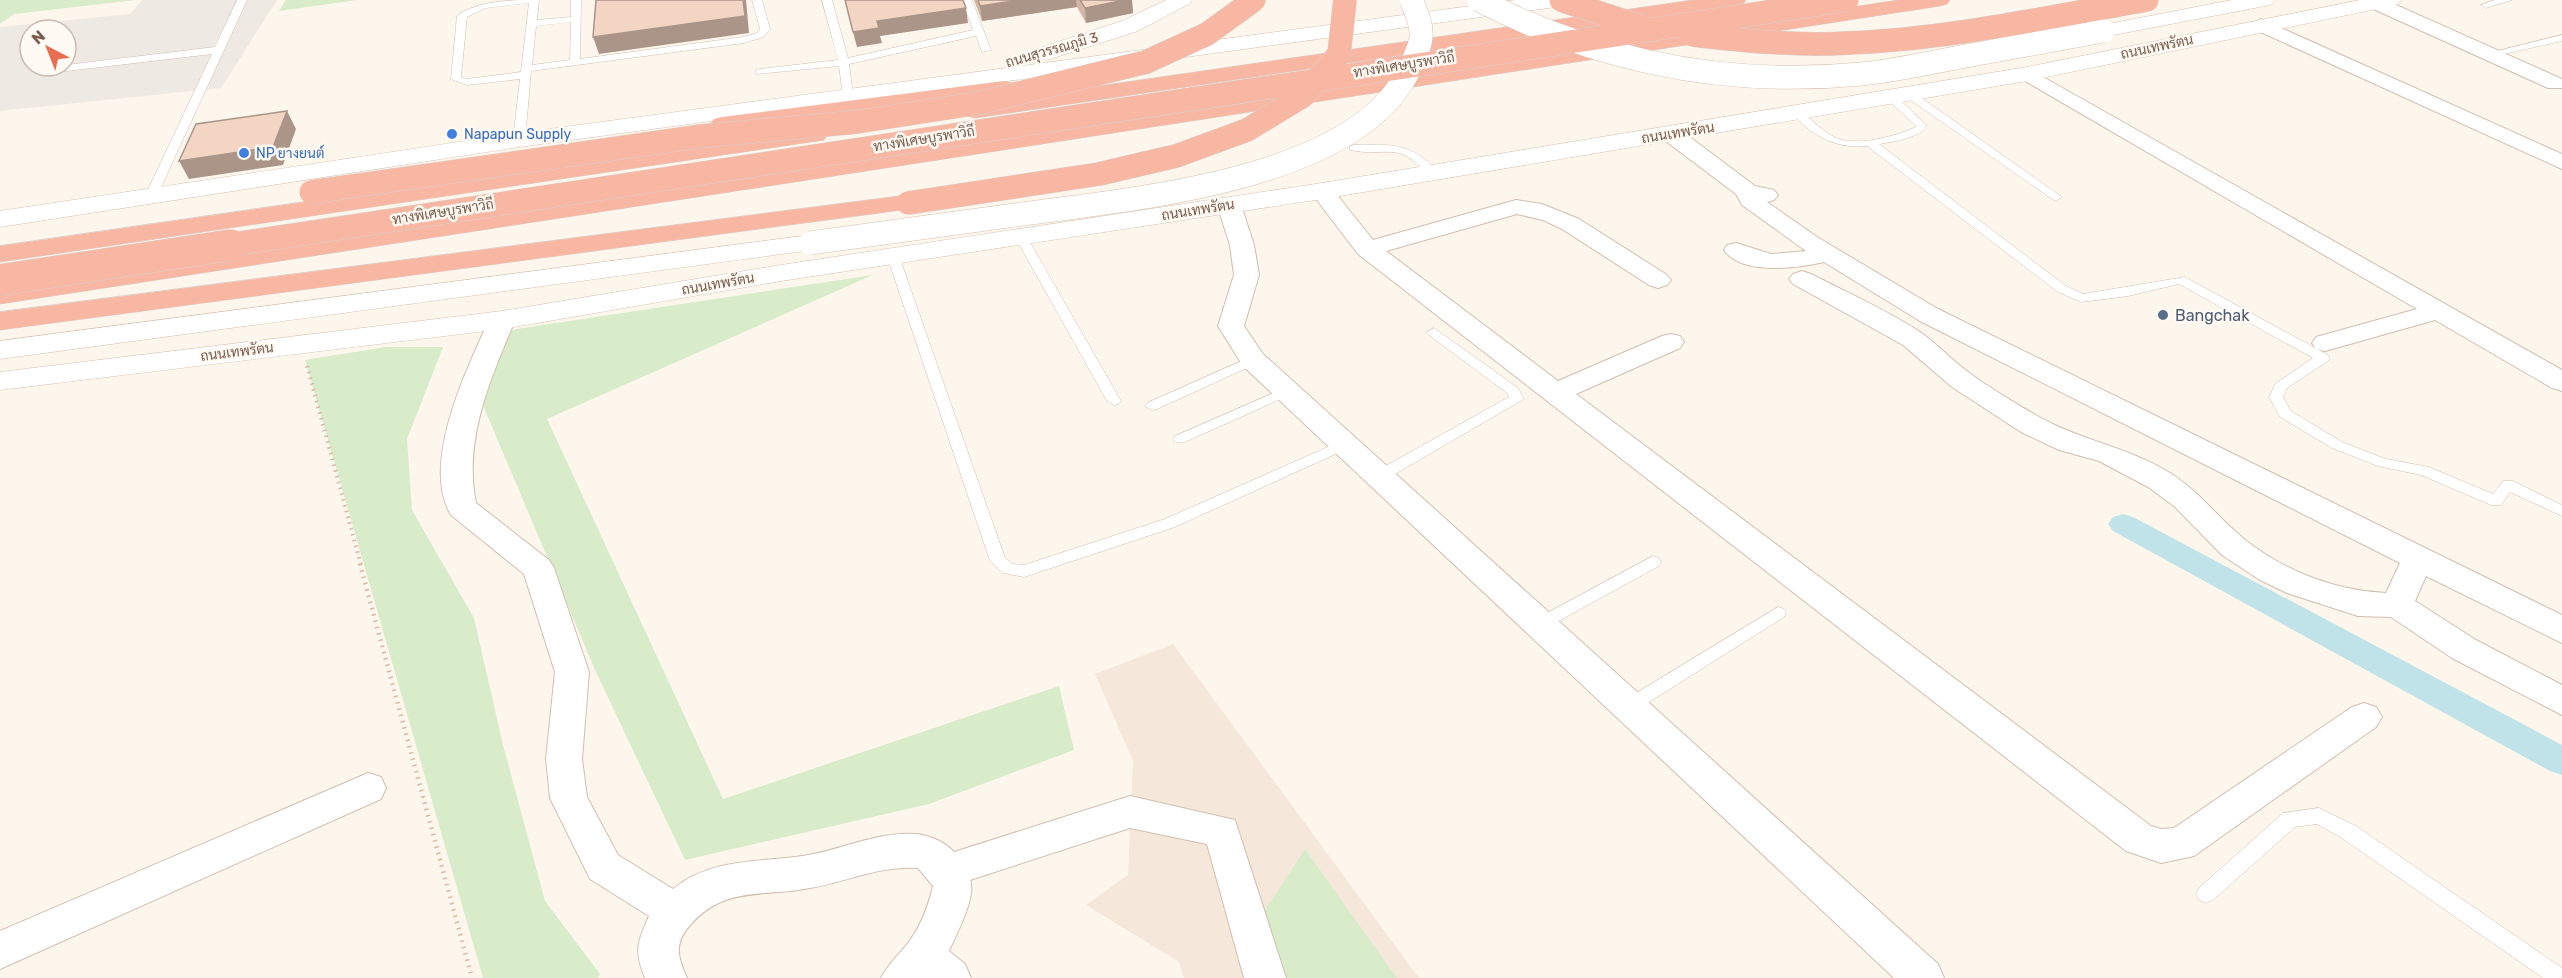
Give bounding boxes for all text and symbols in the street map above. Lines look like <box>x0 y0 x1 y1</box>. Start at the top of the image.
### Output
north arrow <box>18 18 78 78</box>
text: N <box>28 26 49 48</box>
street label: ถนนสุวรรณภูมิ 3 <box>1004 29 1101 72</box>
street label: ถนนเทพรัตน <box>2119 31 2195 63</box>
street label: ทางพิเศษบูรพาวิถี <box>1352 48 1456 82</box>
street label: ถนนเทพรัตน <box>1640 119 1716 147</box>
street label: ทางพิเศษบูรพาวิถี <box>872 122 976 156</box>
place label: Napapun Supply <box>464 126 571 143</box>
marker: Napapun Supply <box>445 127 459 141</box>
place label: NP ยางยนต์ <box>256 144 324 162</box>
marker: NP ยางยนต์ <box>237 146 251 160</box>
street label: ทางพิเศษบูรพาวิถี <box>391 195 495 229</box>
street label: ถนนเทพรัตน <box>1160 196 1236 224</box>
street label: ถนนเทพรัตน <box>680 269 756 299</box>
place label: Bangchak <box>2175 306 2250 325</box>
marker: Bangchak <box>2156 308 2170 322</box>
street label: ถนนเทพรัตน <box>199 339 275 365</box>

